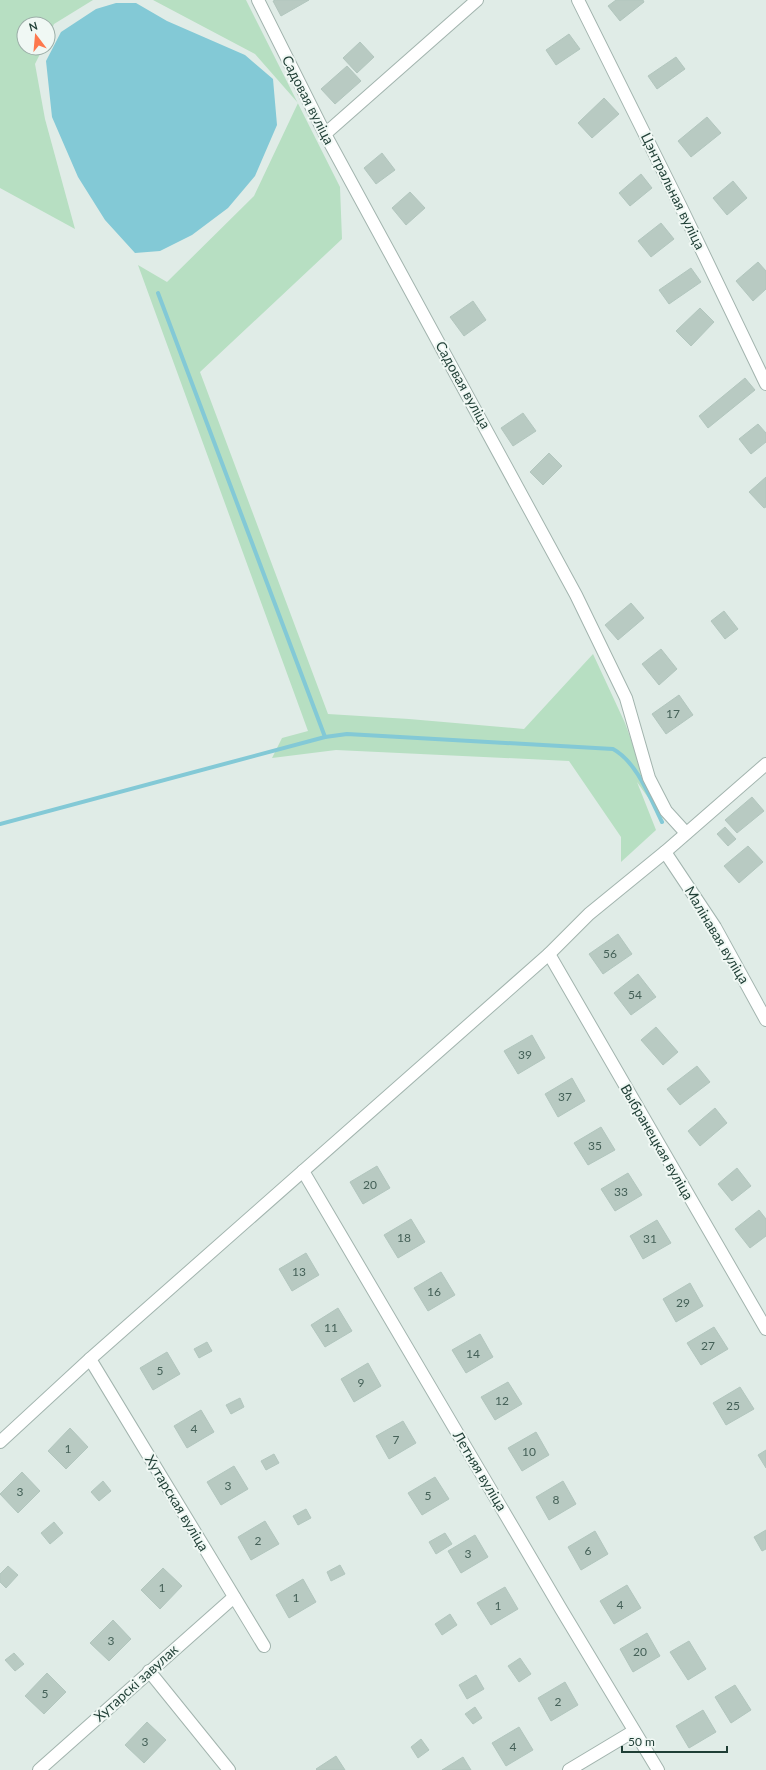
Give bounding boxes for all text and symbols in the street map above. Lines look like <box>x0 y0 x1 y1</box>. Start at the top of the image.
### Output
north arrow <box>16 16 56 56</box>
text: N <box>27 18 39 33</box>
street label: Садовая вуліца <box>279 52 338 147</box>
street label: Цэнтральная вуліца <box>638 130 709 252</box>
street label: Садовая вуліца <box>432 338 495 432</box>
house number: 17 <box>666 706 680 721</box>
street label: Малінавая вуліца <box>682 883 753 987</box>
house number: 56 <box>603 946 617 961</box>
house number: 54 <box>628 987 642 1002</box>
house number: 39 <box>518 1047 532 1062</box>
street label: Выбранецкая вуліца <box>617 1081 697 1203</box>
house number: 37 <box>558 1089 572 1104</box>
house number: 35 <box>588 1138 602 1153</box>
house number: 20 <box>363 1177 377 1192</box>
house number: 33 <box>614 1184 628 1199</box>
house number: 18 <box>397 1230 411 1245</box>
house number: 31 <box>643 1231 657 1246</box>
house number: 13 <box>292 1264 306 1279</box>
house number: 16 <box>427 1284 441 1299</box>
house number: 29 <box>676 1295 690 1310</box>
house number: 11 <box>324 1320 338 1335</box>
house number: 27 <box>701 1338 715 1353</box>
house number: 14 <box>466 1346 480 1361</box>
house number: 5 <box>157 1363 164 1378</box>
house number: 9 <box>358 1375 365 1390</box>
house number: 12 <box>495 1393 509 1408</box>
house number: 25 <box>726 1398 740 1413</box>
house number: 4 <box>191 1421 198 1436</box>
street label: Летняя вуліца <box>449 1427 511 1514</box>
house number: 7 <box>393 1432 400 1447</box>
house number: 1 <box>65 1441 72 1456</box>
house number: 10 <box>522 1444 536 1459</box>
street label: Хутарская вуліца <box>142 1452 213 1554</box>
house number: 3 <box>225 1478 232 1493</box>
house number: 3 <box>17 1484 24 1499</box>
house number: 5 <box>425 1488 432 1503</box>
house number: 8 <box>553 1492 560 1507</box>
house number: 2 <box>255 1533 262 1548</box>
house number: 6 <box>585 1543 592 1558</box>
house number: 3 <box>465 1546 472 1561</box>
house number: 1 <box>159 1580 166 1595</box>
house number: 1 <box>293 1590 300 1605</box>
house number: 4 <box>617 1597 624 1612</box>
house number: 1 <box>495 1598 502 1613</box>
house number: 3 <box>108 1633 115 1648</box>
street label: Хутарскі завулак <box>90 1640 182 1725</box>
house number: 20 <box>633 1644 647 1659</box>
house number: 5 <box>42 1686 49 1701</box>
house number: 2 <box>555 1694 562 1709</box>
scale bar <box>622 1728 727 1754</box>
house number: 3 <box>142 1734 149 1749</box>
text: 50 m <box>628 1734 655 1749</box>
house number: 4 <box>510 1739 517 1754</box>

